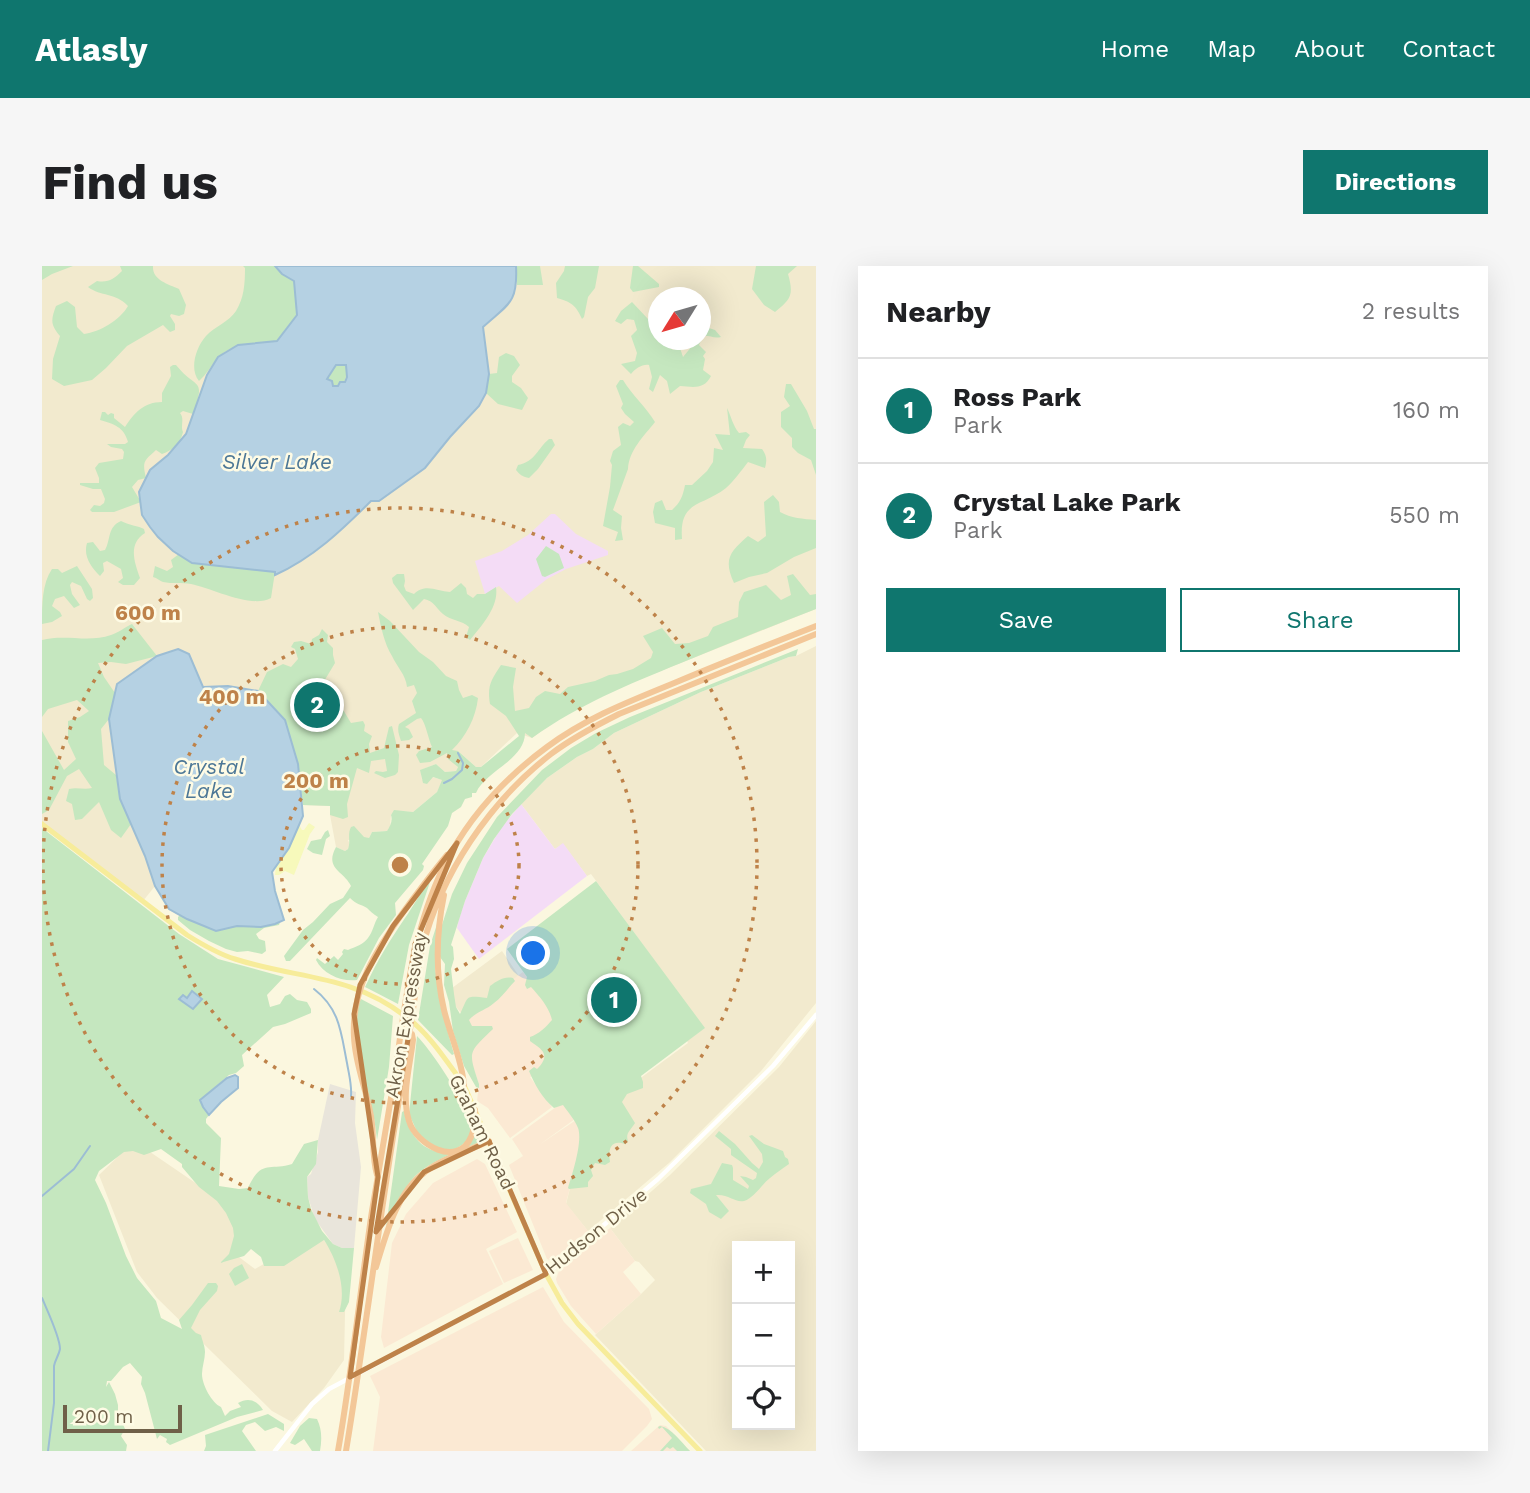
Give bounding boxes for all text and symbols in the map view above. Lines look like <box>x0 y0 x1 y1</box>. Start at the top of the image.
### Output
text: Atlasly <box>35 30 147 69</box>
text: Home <box>1101 35 1169 63</box>
text: Map <box>1207 35 1256 63</box>
text: About <box>1294 35 1364 63</box>
text: Contact <box>1402 35 1495 63</box>
button: Directions <box>1303 150 1488 214</box>
text: Find us <box>42 153 218 211</box>
north arrow <box>648 287 711 350</box>
text: Nearby <box>886 294 991 329</box>
text: 2 results <box>1362 298 1460 325</box>
text: Ross Park <box>953 382 1081 412</box>
text: 1 <box>904 397 914 424</box>
text: 160 m <box>1393 397 1460 424</box>
text: Park <box>953 412 1002 439</box>
water label: Silver Lake <box>222 449 332 474</box>
text: Crystal Lake Park <box>953 487 1181 517</box>
text: 2 <box>902 502 916 529</box>
text: 550 m <box>1389 502 1460 529</box>
text: Park <box>953 517 1002 544</box>
button: Save <box>886 588 1166 652</box>
button: Share <box>1180 588 1460 652</box>
text: 600 m <box>115 600 181 625</box>
pin: 2 <box>294 679 340 731</box>
text: 400 m <box>199 684 265 709</box>
water label: Crystal Lake <box>173 754 245 803</box>
text: 200 m <box>283 768 349 793</box>
centre of rings <box>388 853 412 877</box>
street label: Akron Expressway <box>380 930 432 1100</box>
your location <box>516 936 550 970</box>
pin: 1 <box>591 974 637 1026</box>
street label: Graham Road <box>444 1071 520 1193</box>
street label: Hudson Drive <box>540 1183 652 1279</box>
map controls <box>732 1241 795 1430</box>
button: + <box>732 1241 795 1304</box>
button: − <box>732 1304 795 1367</box>
button: locate <box>732 1367 795 1430</box>
scale bar <box>63 1402 182 1434</box>
text: 200 m <box>74 1405 133 1428</box>

